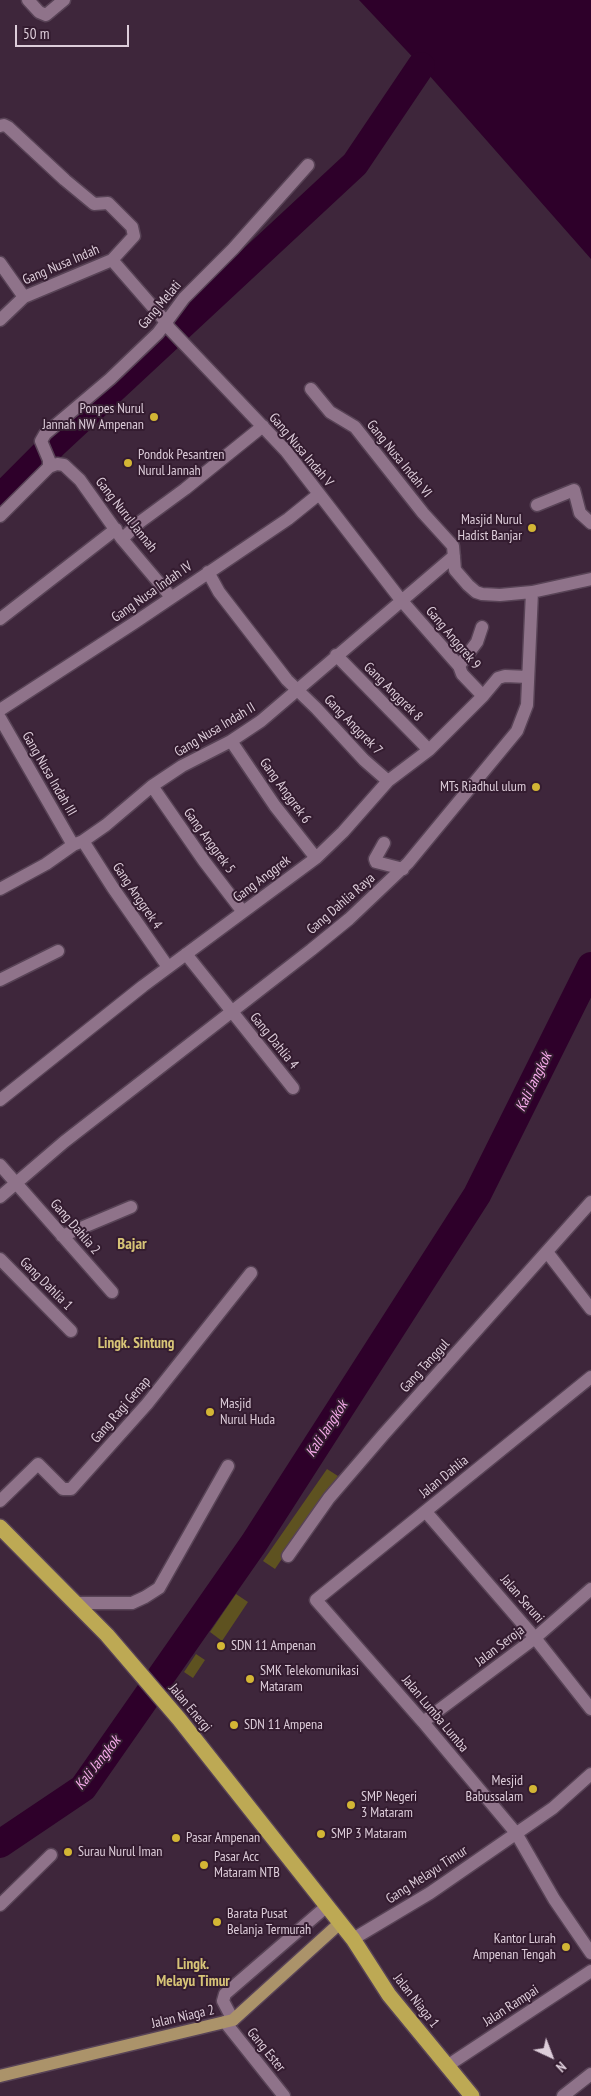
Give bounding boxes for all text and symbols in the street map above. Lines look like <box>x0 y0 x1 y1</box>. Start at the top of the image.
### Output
scale bar <box>18 15 131 47</box>
text: 50 m <box>23 24 49 43</box>
street label: Gang Nusa Indah <box>20 241 102 289</box>
street label: Gang Melati <box>135 277 185 333</box>
place label: Ponpes Nurul Jannah NW Ampenan <box>43 401 144 434</box>
street label: Gang Nusa Indah V <box>265 410 337 490</box>
marker: Ponpes Nurul Jannah NW Ampenan <box>148 411 160 423</box>
street label: Gang Nusa Indah VI <box>363 417 435 501</box>
place label: Pondok Pesantren Nurul Jannah <box>138 447 224 480</box>
marker: Pondok Pesantren Nurul Jannah <box>122 457 134 469</box>
street label: Gang Nurul Jannah <box>92 474 160 556</box>
place label: Masjid Nurul Hadist Banjar <box>457 512 522 544</box>
marker: Masjid Nurul Hadist Banjar <box>526 522 538 534</box>
street label: Gang Nusa Indah IV <box>108 558 196 626</box>
street label: Gang Anggrek 9 <box>422 603 484 673</box>
street label: Gang Anggrek 8 <box>360 659 426 725</box>
street label: Gang Anggrek 7 <box>320 692 386 758</box>
street label: Gang Nusa Indah II <box>172 699 258 761</box>
street label: Gang Nusa Indah III <box>18 729 80 819</box>
street label: Gang Anggrek 6 <box>256 755 314 827</box>
place label: MTs Riadhul ulum <box>440 779 526 795</box>
marker: MTs Riadhul ulum <box>530 781 542 793</box>
street label: Gang Anggrek 5 <box>180 805 238 877</box>
street label: Gang Anggrek <box>230 852 294 906</box>
street label: Gang Anggrek 4 <box>109 859 165 933</box>
street label: Gang Dahlia Raya <box>303 870 379 938</box>
street label: Gang Dahlia 4 <box>246 1009 302 1073</box>
water label: Kali Jangkok <box>512 1049 556 1115</box>
street label: Gang Dahlia 2 <box>46 1196 104 1258</box>
district label: Bajar <box>117 1234 147 1254</box>
street label: Gang Dahlia 1 <box>16 1254 76 1314</box>
district label: Lingk. Sintung <box>98 1335 174 1353</box>
street label: Gang Tanggul <box>397 1336 453 1396</box>
street label: Gang Ragi Genap <box>88 1373 154 1447</box>
place label: Masjid Nurul Huda <box>220 1396 275 1428</box>
water label: Kali Jangkok <box>302 1397 352 1461</box>
marker: Masjid Nurul Huda <box>204 1406 216 1418</box>
street label: Jalan Dahlia <box>416 1452 472 1502</box>
street label: Jalan Seruni <box>497 1572 547 1626</box>
street label: Jalan Seroja <box>472 1622 528 1670</box>
place label: SDN 11 Ampenan <box>231 1638 316 1654</box>
marker: SDN 11 Ampenan <box>215 1640 227 1652</box>
place label: SMK Telekomunikasi Mataram <box>260 1663 359 1695</box>
street label: Jalan Lumba Lumba <box>398 1672 472 1756</box>
marker: SMK Telekomunikasi Mataram <box>244 1673 256 1685</box>
street label: Jalan Energi <box>165 1680 215 1736</box>
place label: SDN 11 Ampena <box>244 1717 323 1733</box>
marker: SDN 11 Ampena <box>228 1719 240 1731</box>
water label: Kali Jangkok <box>71 1732 125 1794</box>
place label: Mesjid Babussalam <box>466 1773 523 1805</box>
marker: Mesjid Babussalam <box>527 1783 539 1795</box>
place label: SMP Negeri 3 Mataram <box>361 1789 417 1821</box>
marker: SMP Negeri 3 Mataram <box>345 1799 357 1811</box>
place label: SMP 3 Mataram <box>331 1826 407 1842</box>
marker: SMP 3 Mataram <box>315 1828 327 1840</box>
place label: Pasar Ampenan <box>186 1830 260 1846</box>
marker: Pasar Ampenan <box>170 1832 182 1844</box>
street label: Gang Melayu Timur <box>383 1842 471 1908</box>
place label: Surau Nurul Iman <box>78 1844 162 1860</box>
marker: Surau Nurul Iman <box>62 1846 74 1858</box>
place label: Pasar Acc Mataram NTB <box>214 1849 280 1881</box>
marker: Pasar Acc Mataram NTB <box>198 1859 210 1871</box>
place label: Barata Pusat Belanja Termurah <box>227 1906 311 1938</box>
marker: Barata Pusat Belanja Termurah <box>211 1916 223 1928</box>
place label: Kantor Lurah Ampenan Tengah <box>473 1931 556 1964</box>
marker: Kantor Lurah Ampenan Tengah <box>560 1941 572 1953</box>
district label: Lingk. Melayu Timur <box>156 1956 230 1991</box>
street label: Jalan Niaga 1 <box>390 1971 442 2031</box>
street label: Jalan Rampai <box>480 1982 542 2030</box>
street label: Jalan Niaga 2 <box>150 2002 216 2032</box>
street label: Gang Ester <box>243 2025 289 2075</box>
north arrow <box>526 2031 576 2081</box>
text: N <box>552 2058 570 2076</box>

